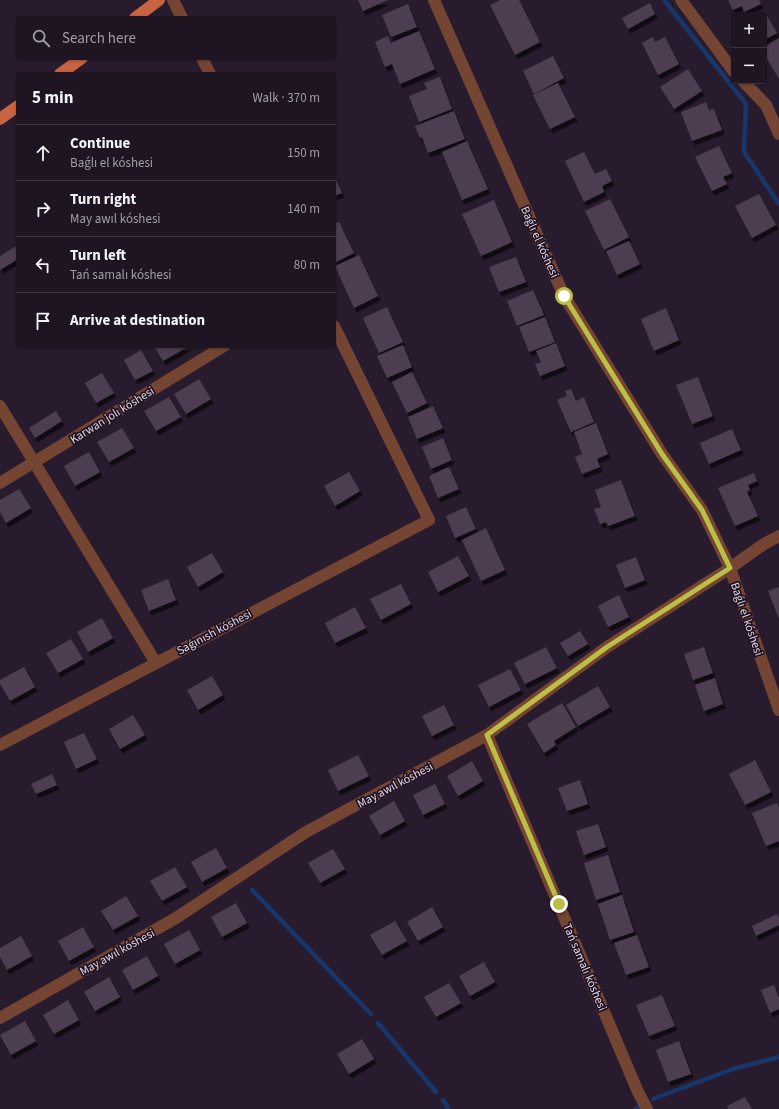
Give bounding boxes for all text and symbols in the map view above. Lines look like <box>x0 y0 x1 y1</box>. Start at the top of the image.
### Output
map controls <box>731 12 767 84</box>
button: + <box>731 12 767 48</box>
search box <box>16 16 336 60</box>
icon: search <box>30 27 52 49</box>
text: Search here <box>62 28 136 49</box>
button: − <box>731 48 767 84</box>
text: 5 min <box>32 86 73 110</box>
text: Walk · 370 m <box>252 89 320 107</box>
text: Continue <box>70 133 130 154</box>
icon: ahead <box>32 142 54 164</box>
text: 150 m <box>287 144 320 162</box>
text: Baǵlı el kóshesi <box>70 154 153 172</box>
text: Turn right <box>70 189 136 210</box>
icon: right <box>32 198 54 220</box>
text: 140 m <box>287 200 320 218</box>
street label: Baǵlı el kóshesi <box>516 204 563 281</box>
text: May awıl kóshesi <box>70 210 161 228</box>
text: Turn left <box>70 245 126 266</box>
icon: left <box>32 254 54 276</box>
text: 80 m <box>294 256 320 274</box>
text: Tań samalı kóshesi <box>70 266 172 284</box>
route start <box>555 287 573 305</box>
icon: arrive <box>32 310 54 332</box>
text: Arrive at destination <box>70 310 205 331</box>
street label: Karwan jolı kóshesi <box>67 383 158 448</box>
street label: Baǵlı el kóshesi <box>726 580 767 658</box>
street label: Saǵınısh kóshesi <box>174 606 255 659</box>
street label: May awıl kóshesi <box>354 758 436 813</box>
route end <box>550 895 568 913</box>
street label: Tań samalı kóshesi <box>558 921 611 1014</box>
street label: May awıl kóshesi <box>77 925 158 980</box>

